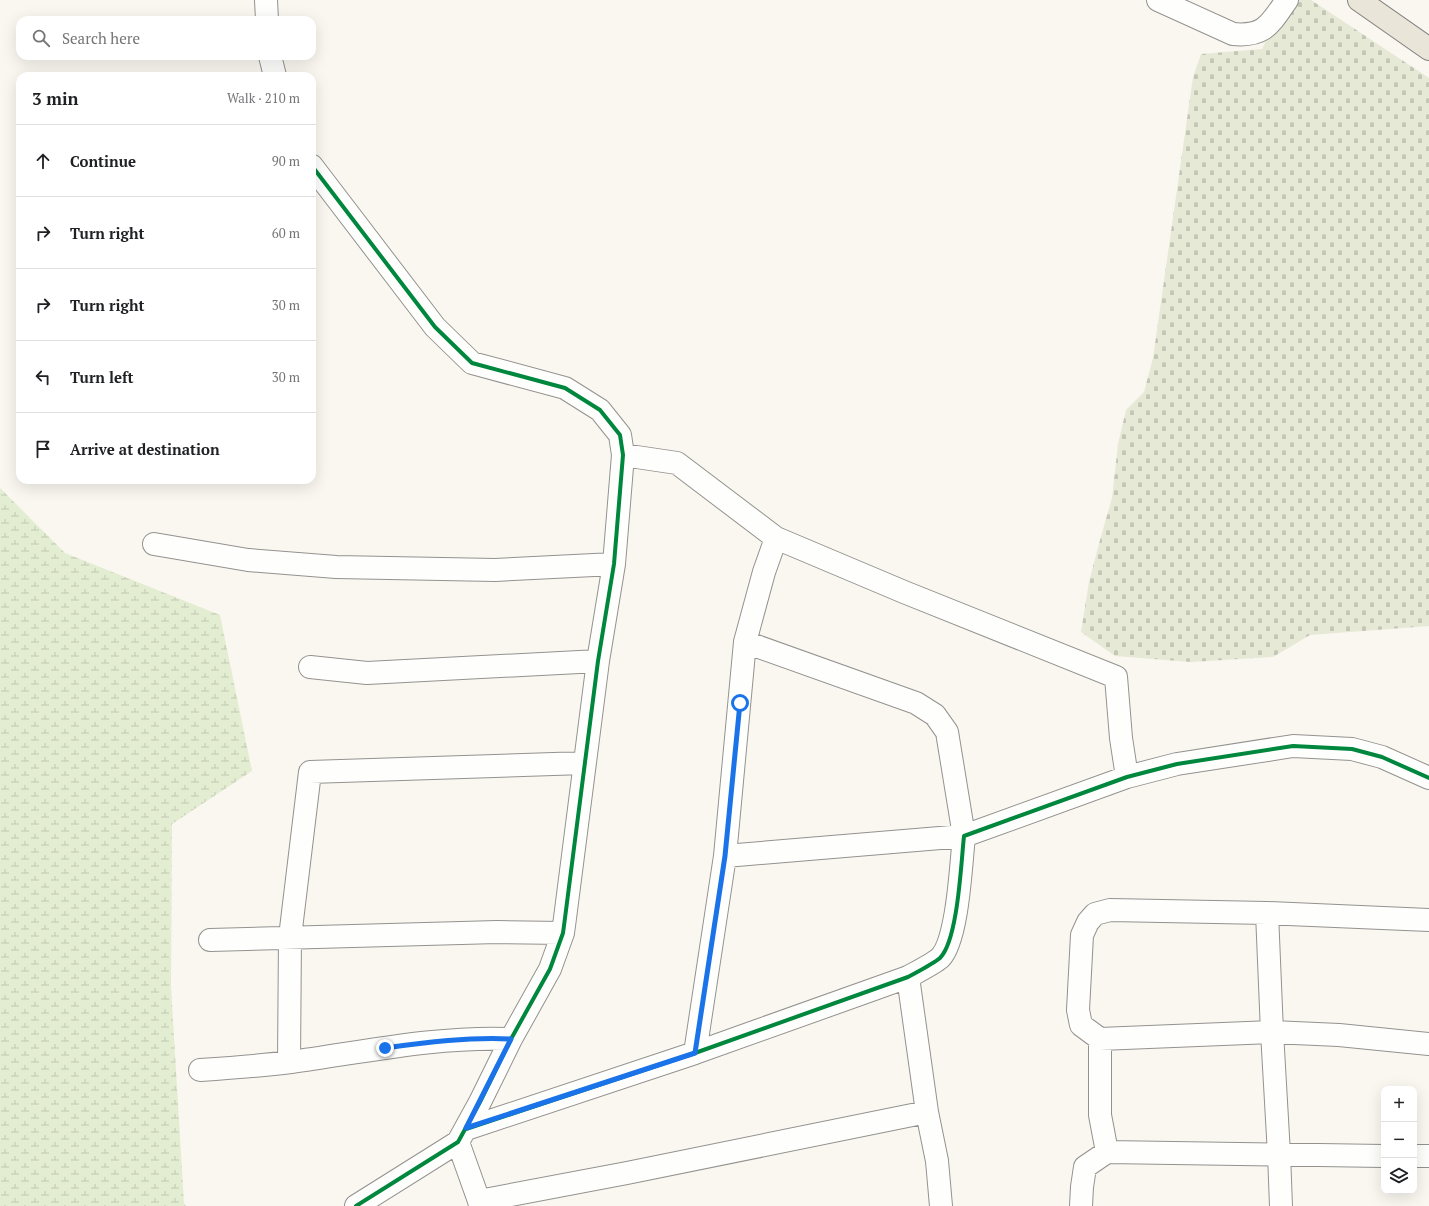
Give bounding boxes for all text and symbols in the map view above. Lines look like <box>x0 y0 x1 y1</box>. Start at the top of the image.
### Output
search box <box>16 16 316 60</box>
icon: search <box>30 27 52 49</box>
text: Search here <box>62 28 140 48</box>
text: 3 min <box>32 87 79 110</box>
text: Walk · 210 m <box>227 89 300 107</box>
icon: ahead <box>32 150 54 172</box>
text: Continue <box>70 151 136 171</box>
text: 90 m <box>272 152 300 170</box>
icon: right <box>32 222 54 244</box>
text: Turn right <box>70 223 145 243</box>
text: 60 m <box>272 224 300 242</box>
icon: right <box>32 294 54 316</box>
text: Turn right <box>70 295 145 315</box>
text: 30 m <box>272 296 300 314</box>
icon: left <box>32 366 54 388</box>
text: Turn left <box>70 367 134 387</box>
text: 30 m <box>272 368 300 386</box>
icon: arrive <box>32 438 54 460</box>
text: Arrive at destination <box>70 439 220 459</box>
route start <box>731 694 749 712</box>
route end <box>376 1039 394 1057</box>
map controls <box>1381 1086 1417 1194</box>
button: + <box>1381 1086 1417 1122</box>
button: − <box>1381 1122 1417 1158</box>
button: layers <box>1381 1158 1417 1194</box>

